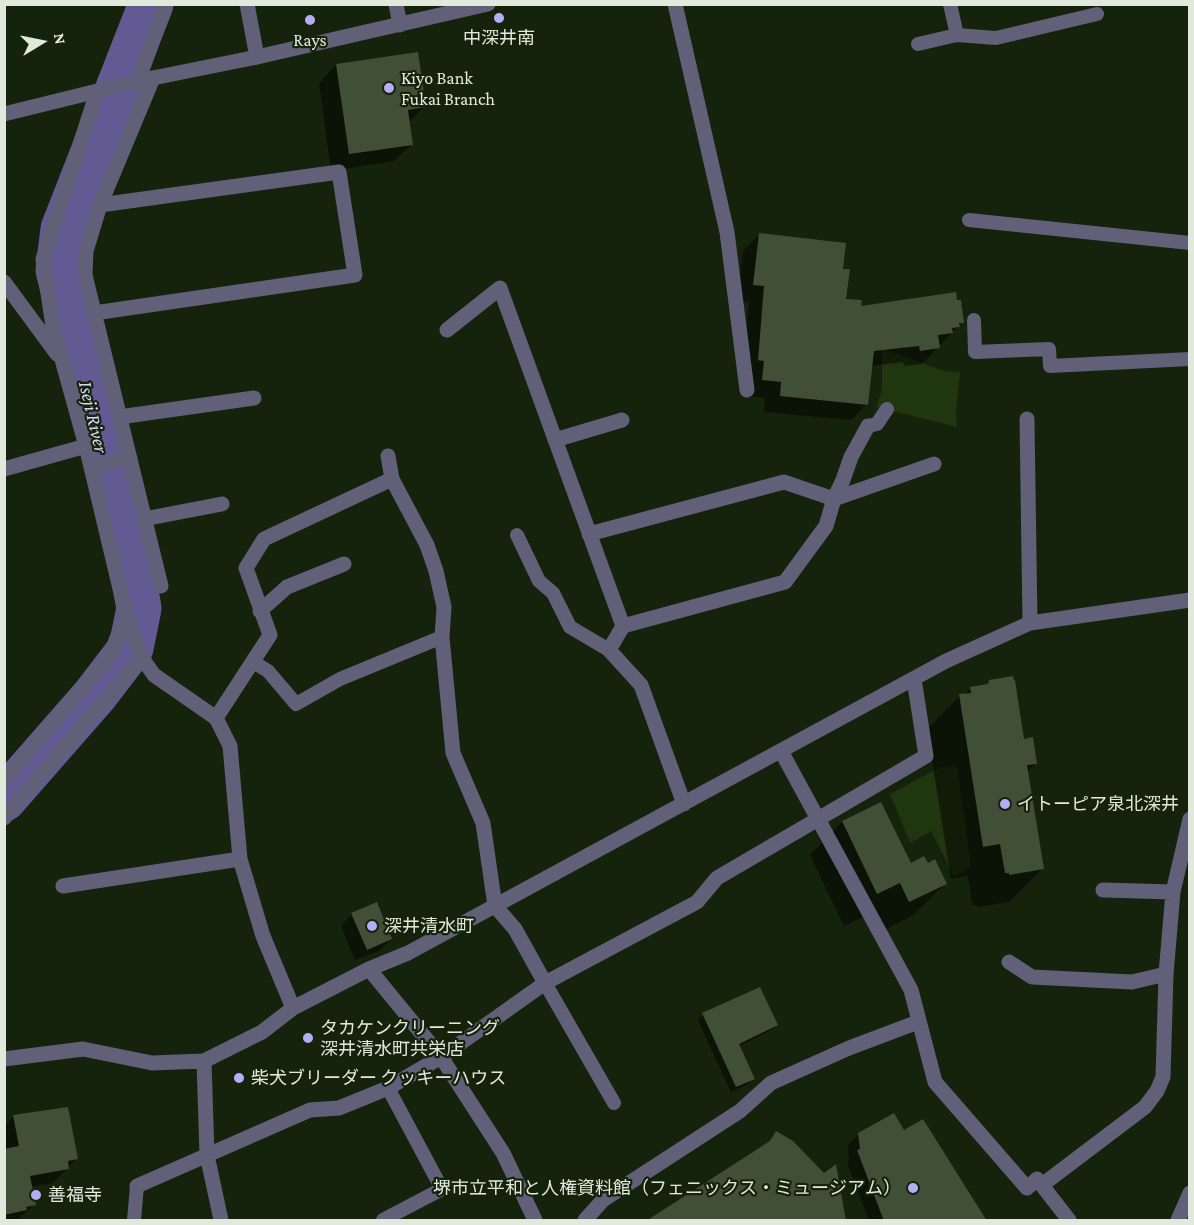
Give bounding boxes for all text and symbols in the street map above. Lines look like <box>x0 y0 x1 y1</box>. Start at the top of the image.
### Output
marker: 中深井南 <box>492 11 506 25</box>
north arrow <box>12 12 72 72</box>
marker: Rays <box>303 13 317 27</box>
place label: 中深井南 <box>463 27 535 49</box>
place label: Rays <box>293 29 327 51</box>
text: N <box>51 32 70 46</box>
place label: Kiyo Bank Fukai Branch <box>401 67 495 110</box>
marker: Kiyo Bank Fukai Branch <box>382 81 396 95</box>
water label: Iseji River <box>73 379 113 455</box>
place label: イトーピア泉北深井 <box>1017 793 1179 815</box>
marker: イトーピア泉北深井 <box>998 797 1012 811</box>
place label: 深井清水町 <box>384 915 474 937</box>
marker: 深井清水町 <box>365 919 379 933</box>
place label: タカケンクリーニング 深井清水町共栄店 <box>320 1017 500 1060</box>
marker: タカケンクリーニング 深井清水町共栄店 <box>301 1031 315 1045</box>
place label: 柴犬ブリーダー クッキーハウス <box>251 1067 506 1089</box>
marker: 柴犬ブリーダー クッキーハウス <box>232 1071 246 1085</box>
place label: 堺市立平和と人権資料館（フェニックス・ミュージアム） <box>433 1177 901 1199</box>
marker: 堺市立平和と人権資料館（フェニックス・ミュージアム） <box>906 1181 920 1195</box>
place label: 善福寺 <box>48 1184 102 1206</box>
marker: 善福寺 <box>29 1188 43 1202</box>

